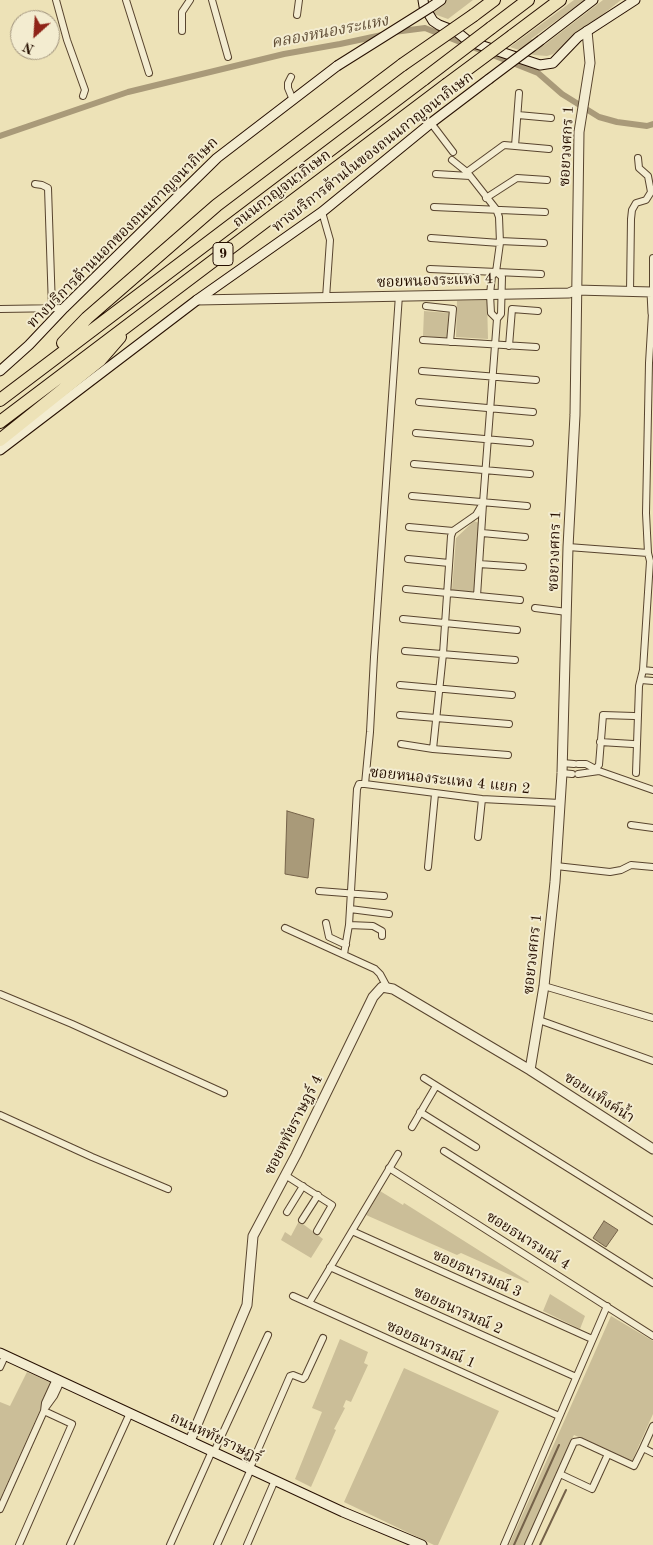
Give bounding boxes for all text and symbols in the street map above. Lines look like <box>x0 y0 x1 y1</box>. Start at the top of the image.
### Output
north arrow <box>10 10 60 60</box>
water label: คลองหนองระแหง <box>270 11 390 53</box>
text: N <box>21 39 37 56</box>
street label: ทางบริการด้านในของถนนกาญจนาภิเษก <box>269 68 477 236</box>
street label: ซอยวงศกร 1 <box>556 105 578 187</box>
street label: ทางบริการด้านนอกของถนนกาญจนาภิเษก <box>24 134 222 332</box>
street label: ถนนกาญจนาภิเษก <box>229 146 335 232</box>
road number: 9 <box>213 242 233 266</box>
street label: ซอยหนองระแหง 4 <box>376 270 494 292</box>
street label: ซอยวงศกร 1 <box>545 510 565 592</box>
street label: ซอยหนองระแหง 4 แยก 2 <box>369 764 531 798</box>
street label: ซอยวงศกร 1 <box>520 913 546 995</box>
street label: ซอยแท็งค์น้ำ <box>561 1069 637 1127</box>
street label: ซอยหทัยราษฎร์ 4 <box>261 1072 327 1178</box>
street label: ซอยธนารมณ์ 4 <box>483 1208 573 1274</box>
street label: ซอยธนารมณ์ 3 <box>429 1246 525 1302</box>
street label: ซอยธนารมณ์ 2 <box>410 1283 506 1339</box>
street label: ซอยธนารมณ์ 1 <box>383 1317 479 1373</box>
street label: ถนนหทัยราษฎร์ <box>167 1409 265 1467</box>

